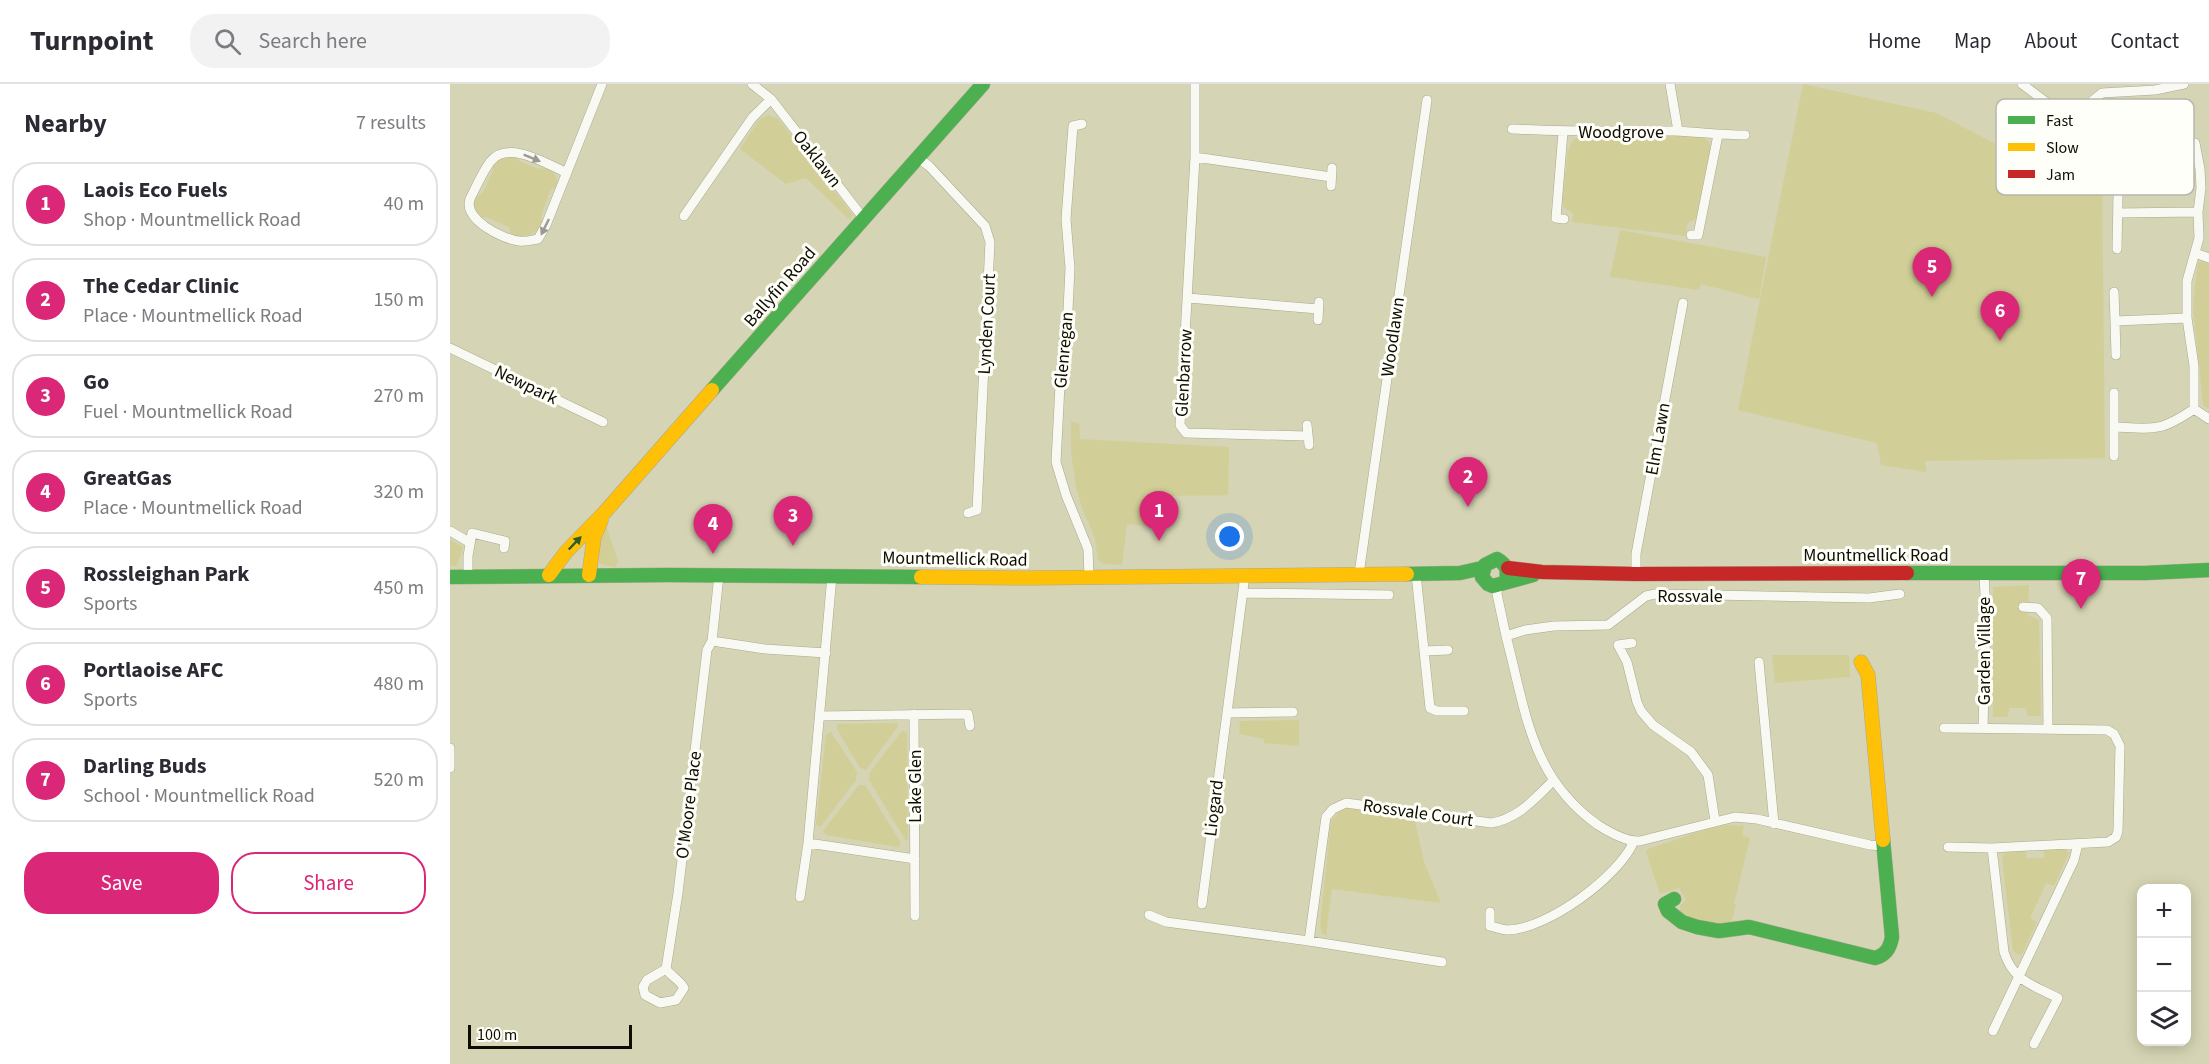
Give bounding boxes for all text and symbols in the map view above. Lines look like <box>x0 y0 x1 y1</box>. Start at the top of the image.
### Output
search box <box>190 14 610 68</box>
text: Turnpoint <box>30 21 154 61</box>
icon: search <box>211 25 244 58</box>
text: Search here <box>259 25 367 57</box>
text: Home <box>1868 26 1921 56</box>
text: Map <box>1954 26 1992 56</box>
text: About <box>2025 26 2077 56</box>
text: Contact <box>2110 26 2179 56</box>
legend <box>1996 99 2194 195</box>
text: Nearby <box>24 105 107 142</box>
text: 7 results <box>356 109 426 137</box>
text: Fast <box>2046 110 2074 132</box>
street label: Woodgrove <box>1578 120 1664 145</box>
street label: Oaklawn <box>787 125 847 193</box>
text: Slow <box>2046 137 2079 159</box>
one-way arrow <box>524 153 542 163</box>
text: Jam <box>2046 164 2075 186</box>
text: Laois Eco Fuels <box>83 174 228 206</box>
text: 1 <box>40 190 51 218</box>
text: 40 m <box>384 190 424 218</box>
text: Shop · Mountmellick Road <box>83 206 301 234</box>
one-way arrow <box>540 218 549 235</box>
street label: Ballyfin Road <box>738 241 822 333</box>
pin: 5 <box>1912 248 1952 297</box>
text: The Cedar Clinic <box>83 270 239 302</box>
street label: Lynden Court <box>972 273 1002 375</box>
text: 2 <box>40 286 51 314</box>
text: 150 m <box>374 286 424 314</box>
pin: 6 <box>1980 292 2020 341</box>
street label: Woodlawn <box>1375 296 1411 378</box>
text: Place · Mountmellick Road <box>83 302 303 330</box>
street label: Glenregan <box>1048 311 1080 389</box>
street label: Glenbarrow <box>1169 328 1199 418</box>
street label: Newpark <box>490 359 562 411</box>
text: Go <box>83 366 109 398</box>
text: 3 <box>40 382 51 410</box>
text: 270 m <box>374 382 424 410</box>
text: Fuel · Mountmellick Road <box>83 398 293 426</box>
street label: Elm Lawn <box>1639 401 1677 477</box>
pin: 2 <box>1448 458 1488 507</box>
text: GreatGas <box>83 462 172 494</box>
text: 4 <box>40 478 51 506</box>
text: 320 m <box>374 478 424 506</box>
pin: 1 <box>1140 492 1178 541</box>
text: Place · Mountmellick Road <box>83 494 303 522</box>
pin: 3 <box>774 496 812 546</box>
pin: 4 <box>694 504 732 554</box>
your location <box>1215 522 1244 551</box>
one-way arrow <box>567 537 581 551</box>
street label: Mountmellick Road <box>1803 543 1949 568</box>
street label: Mountmellick Road <box>882 545 1028 573</box>
text: Rossleighan Park <box>83 558 249 590</box>
pin: 7 <box>2062 560 2100 609</box>
text: 5 <box>40 574 51 602</box>
text: 450 m <box>374 574 424 602</box>
street label: Rossvale <box>1657 584 1723 609</box>
text: Sports <box>83 590 138 618</box>
street label: Garden Village <box>1972 597 1997 705</box>
text: Portlaoise AFC <box>83 654 223 686</box>
text: 6 <box>40 670 51 698</box>
text: 480 m <box>374 670 424 698</box>
text: Sports <box>83 686 138 714</box>
street label: Lake Glen <box>903 749 928 823</box>
text: Darling Buds <box>83 750 207 782</box>
street label: O'Moore Place <box>670 750 708 860</box>
text: 7 <box>40 766 51 794</box>
text: 520 m <box>374 766 424 794</box>
street label: Liogard <box>1198 778 1230 838</box>
text: School · Mountmellick Road <box>83 782 315 810</box>
street label: Rossvale Court <box>1361 793 1475 833</box>
button: Save <box>24 852 219 914</box>
button: Share <box>231 852 426 914</box>
map controls <box>2137 884 2191 1046</box>
button: + <box>2137 884 2191 938</box>
button: − <box>2137 938 2191 992</box>
button: layers <box>2137 992 2191 1046</box>
scale bar <box>468 1022 632 1050</box>
text: 100 m <box>477 1024 517 1046</box>

